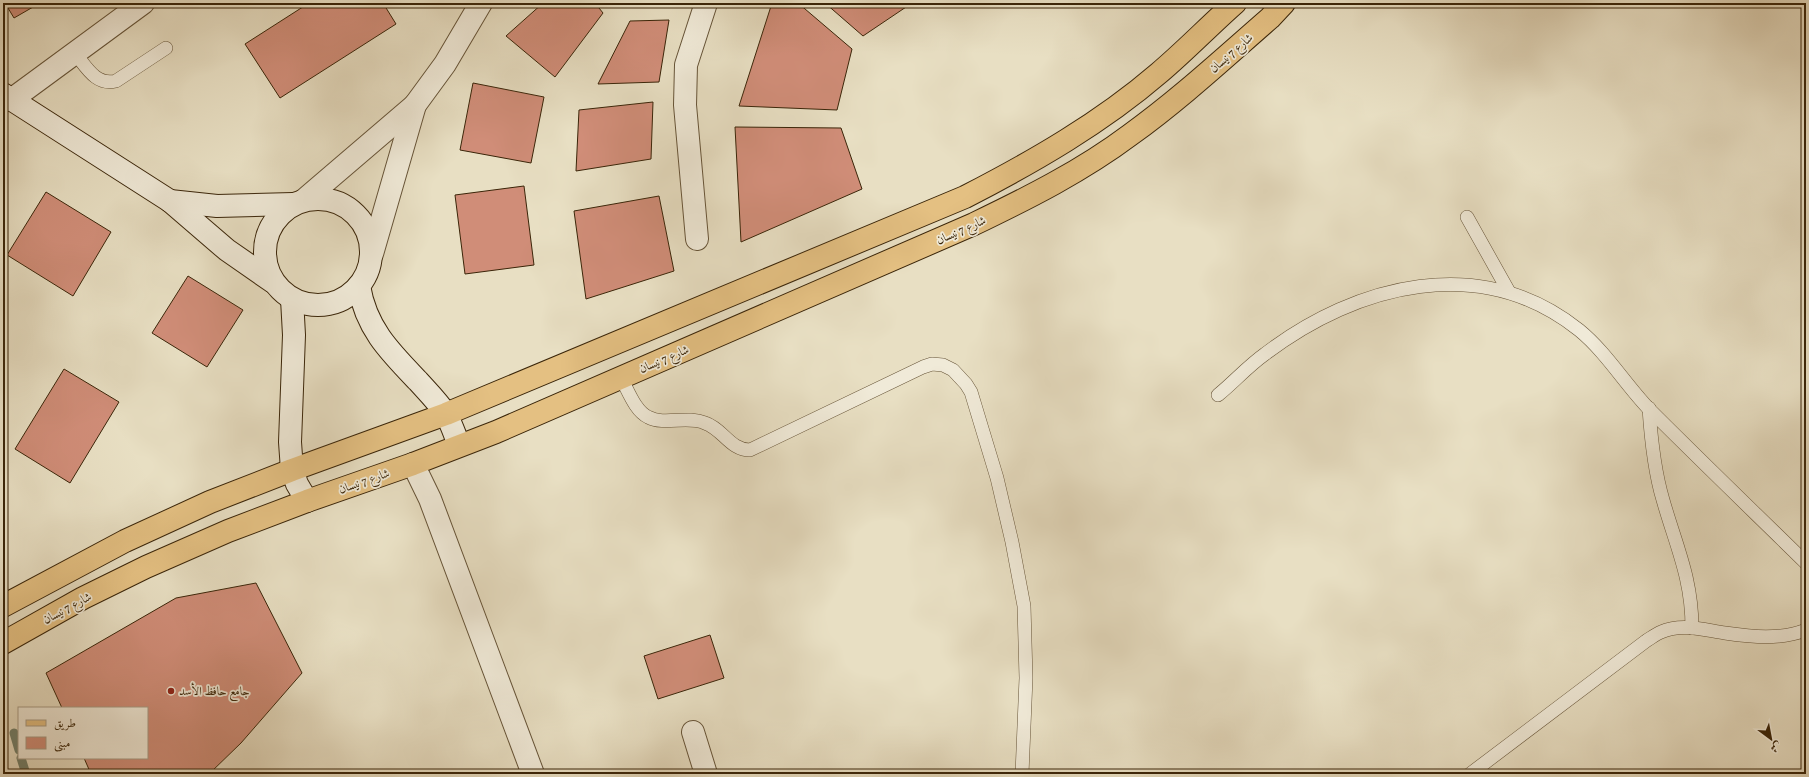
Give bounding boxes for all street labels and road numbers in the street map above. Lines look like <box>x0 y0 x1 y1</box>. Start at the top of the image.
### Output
street label: شارع 7 نيسان <box>1206 30 1258 79</box>
street label: شارع 7 نيسان <box>934 213 990 251</box>
street label: شارع 7 نيسان <box>637 342 693 379</box>
street label: شارع 7 نيسان <box>337 466 393 500</box>
street label: شارع 7 نيسان <box>40 589 96 630</box>

